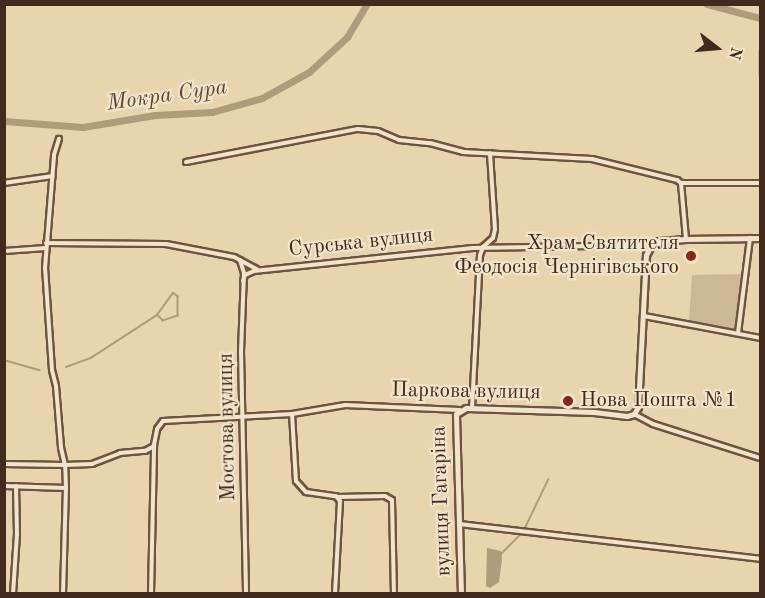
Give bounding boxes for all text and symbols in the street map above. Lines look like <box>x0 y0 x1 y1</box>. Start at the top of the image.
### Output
north arrow <box>687 18 747 78</box>
text: N <box>725 45 744 61</box>
water label: Мокра Сура <box>105 74 229 118</box>
street label: Сурська вулиця <box>288 223 434 263</box>
place label: Храм Святителя Феодосія Чернігівського <box>454 231 679 281</box>
marker: Храм Святителя Феодосія Чернігівського <box>684 249 698 263</box>
street label: Мостова вулиця <box>214 353 242 501</box>
street label: Паркова вулиця <box>391 378 541 406</box>
place label: Нова Пошта №1 <box>580 388 737 414</box>
marker: Нова Пошта №1 <box>561 394 575 408</box>
street label: вулиця Гагаріна <box>427 425 457 577</box>

